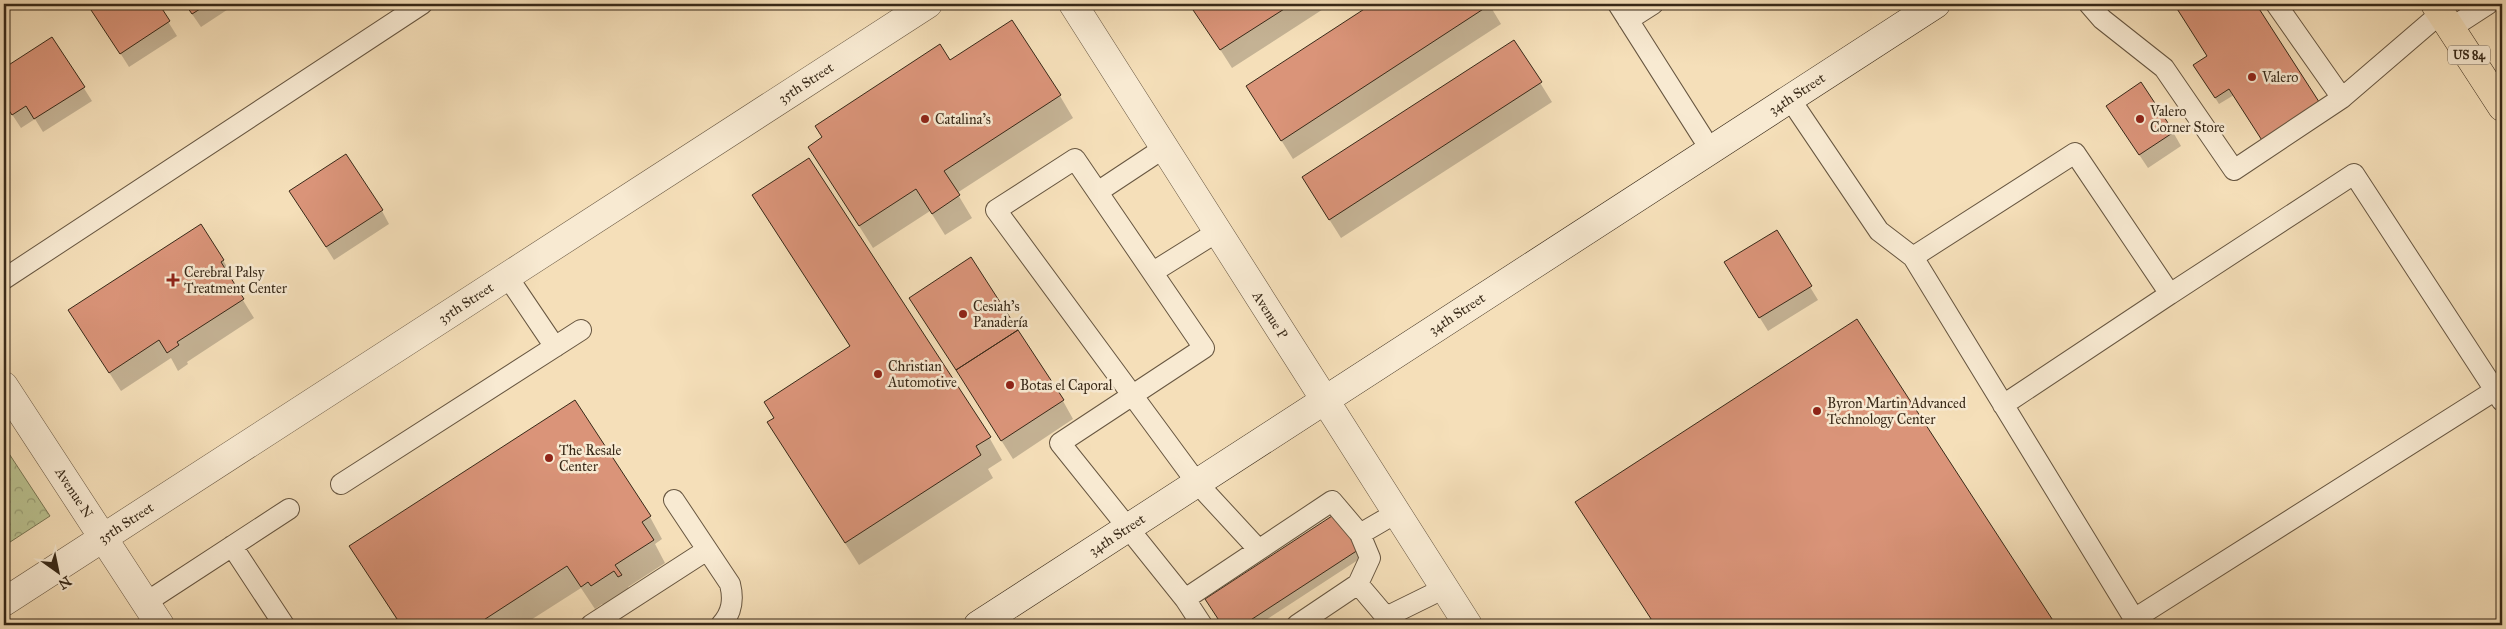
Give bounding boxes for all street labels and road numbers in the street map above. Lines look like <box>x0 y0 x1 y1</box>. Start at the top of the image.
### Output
road number: US 84 <box>2448 46 2490 64</box>
street label: 35th Street <box>775 59 837 107</box>
street label: 34th Street <box>1766 69 1828 119</box>
street label: 35th Street <box>435 279 497 327</box>
street label: Avenue P <box>1248 287 1291 342</box>
street label: 34th Street <box>1426 289 1488 339</box>
street label: Avenue N <box>51 464 97 522</box>
street label: 35th Street <box>95 499 157 547</box>
street label: 34th Street <box>1086 510 1148 560</box>

